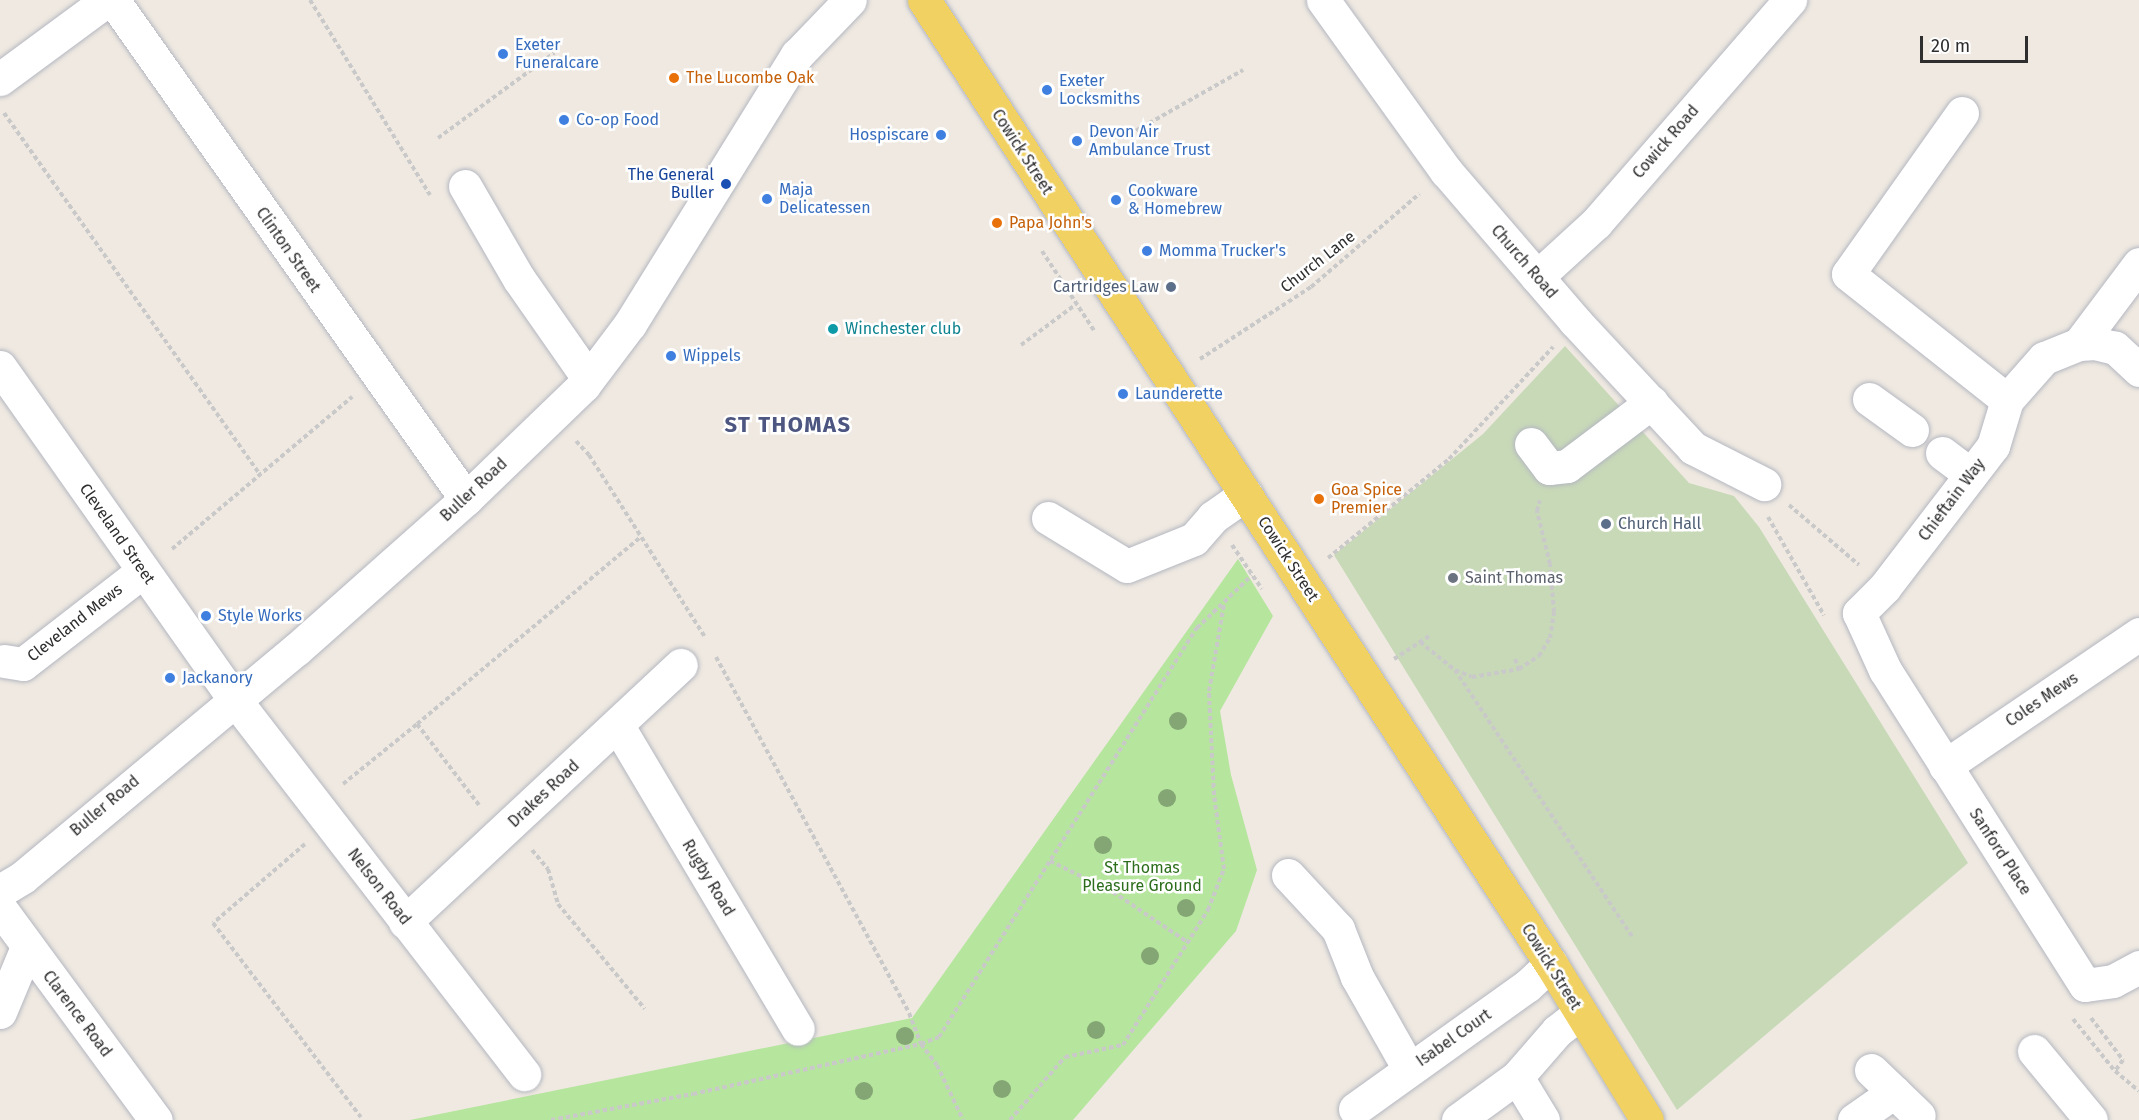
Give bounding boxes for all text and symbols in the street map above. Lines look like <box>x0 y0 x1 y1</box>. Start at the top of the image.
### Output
scale bar <box>1923 24 2031 62</box>
place label: Exeter Funeralcare <box>515 35 599 73</box>
text: 20 m <box>1931 35 1970 57</box>
marker: Exeter Funeralcare <box>496 47 510 61</box>
place label: The Lucombe Oak <box>686 68 814 88</box>
marker: The Lucombe Oak <box>667 71 681 85</box>
place label: Exeter Locksmiths <box>1059 71 1140 109</box>
marker: Exeter Locksmiths <box>1040 83 1054 97</box>
street label: Cowick Road <box>1629 101 1703 183</box>
street label: Cowick Street <box>987 106 1057 198</box>
place label: Co-op Food <box>576 110 659 130</box>
marker: Co-op Food <box>557 113 571 127</box>
place label: Devon Air Ambulance Trust <box>1089 122 1210 160</box>
place label: Hospiscare <box>849 125 929 145</box>
marker: Hospiscare <box>934 128 948 142</box>
marker: Devon Air Ambulance Trust <box>1070 134 1084 148</box>
place label: The General Buller <box>628 165 714 203</box>
marker: The General Buller <box>719 177 733 191</box>
place label: Maja Delicatessen <box>779 180 871 218</box>
place label: Cookware & Homebrew <box>1128 181 1222 219</box>
marker: Maja Delicatessen <box>760 192 774 206</box>
marker: Cookware & Homebrew <box>1109 193 1123 207</box>
street label: Clinton Street <box>252 204 324 296</box>
place label: Papa John's <box>1009 213 1092 233</box>
marker: Papa John's <box>990 216 1004 230</box>
street label: Church Road <box>1487 221 1561 303</box>
street label: Church Lane <box>1277 227 1359 297</box>
place label: Momma Trucker's <box>1159 241 1286 261</box>
marker: Momma Trucker's <box>1140 244 1154 258</box>
place label: Cartridges Law <box>1053 277 1159 297</box>
marker: Cartridges Law <box>1164 280 1178 294</box>
place label: Winchester club <box>845 319 961 339</box>
marker: Winchester club <box>826 322 840 336</box>
place label: Wippels <box>683 346 741 366</box>
marker: Wippels <box>664 349 678 363</box>
place label: Launderette <box>1135 384 1223 404</box>
marker: Launderette <box>1116 387 1130 401</box>
district label: ST THOMAS <box>724 412 852 438</box>
street label: Buller Road <box>437 454 511 526</box>
street label: Chieftain Way <box>1915 455 1989 545</box>
street label: Cleveland Street <box>75 480 159 588</box>
place label: Goa Spice Premier <box>1331 480 1402 518</box>
marker: Goa Spice Premier <box>1312 492 1326 506</box>
street label: Cowick Street <box>1253 513 1323 605</box>
place label: Church Hall <box>1618 514 1701 534</box>
marker: Church Hall <box>1599 517 1613 531</box>
place label: Saint Thomas <box>1465 568 1563 588</box>
marker: Saint Thomas <box>1446 571 1460 585</box>
street label: Cleveland Mews <box>24 580 126 666</box>
place label: Style Works <box>218 606 302 626</box>
marker: Style Works <box>199 609 213 623</box>
place label: Jackanory <box>182 668 253 688</box>
street label: Coles Mews <box>2002 669 2082 731</box>
marker: Jackanory <box>163 671 177 685</box>
street label: Drakes Road <box>505 756 583 832</box>
street label: Buller Road <box>67 772 143 840</box>
street label: Sanford Place <box>1965 805 2035 899</box>
street label: Rugby Road <box>678 836 738 920</box>
street label: Nelson Road <box>343 845 415 929</box>
park label: St Thomas Pleasure Ground <box>1082 858 1202 896</box>
street label: Cowick Street <box>1517 921 1585 1013</box>
street label: Clarence Road <box>38 967 116 1061</box>
street label: Isabel Court <box>1413 1005 1495 1071</box>

